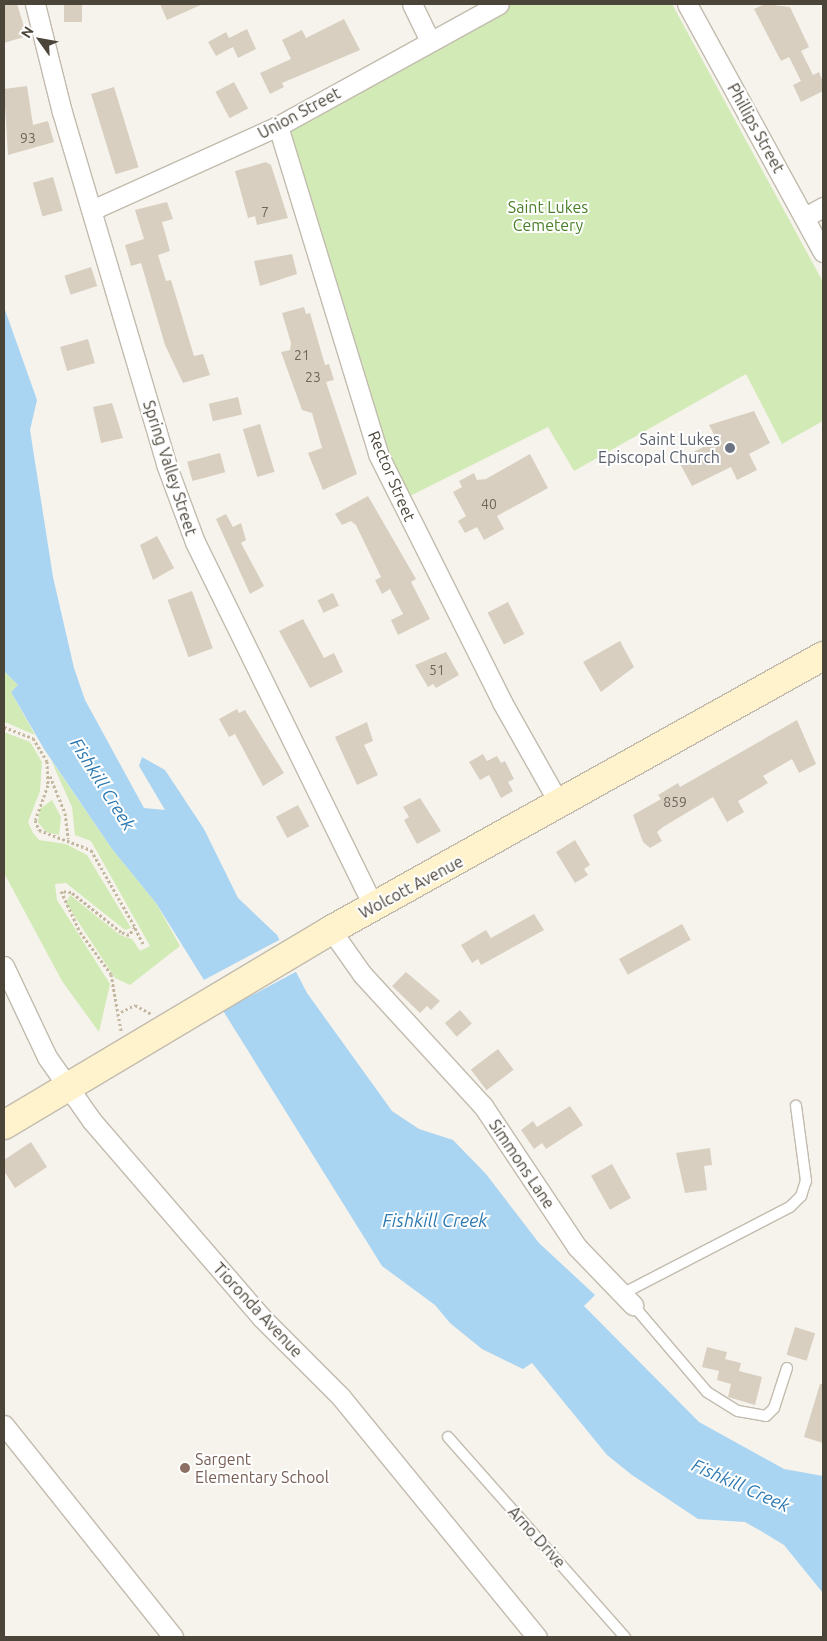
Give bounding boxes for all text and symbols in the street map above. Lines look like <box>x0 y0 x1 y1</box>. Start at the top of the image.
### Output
north arrow <box>15 15 65 65</box>
text: N <box>18 23 37 41</box>
street label: Phillips Street <box>723 80 789 176</box>
street label: Union Street <box>254 83 344 143</box>
house number: 93 <box>20 130 36 146</box>
park label: Saint Lukes Cemetery <box>508 197 588 235</box>
house number: 7 <box>261 204 269 220</box>
house number: 21 <box>294 347 310 363</box>
house number: 23 <box>305 369 321 385</box>
street label: Spring Valley Street <box>139 398 201 538</box>
street label: Rector Street <box>364 428 420 524</box>
place label: Saint Lukes Episcopal Church <box>598 429 720 467</box>
marker: Saint Lukes Episcopal Church <box>724 442 736 454</box>
house number: 40 <box>481 496 497 512</box>
house number: 51 <box>429 662 445 678</box>
water label: Fishkill Creek <box>66 734 140 834</box>
house number: 859 <box>663 794 687 810</box>
street label: Wolcott Avenue <box>356 852 466 922</box>
street label: Simmons Lane <box>485 1116 559 1212</box>
water label: Fishkill Creek <box>383 1209 487 1231</box>
street label: Tioronda Avenue <box>209 1259 307 1361</box>
place label: Sargent Elementary School <box>195 1449 329 1487</box>
water label: Fishkill Creek <box>689 1454 793 1516</box>
marker: Sargent Elementary School <box>179 1462 191 1474</box>
street label: Arno Drive <box>504 1502 570 1572</box>

